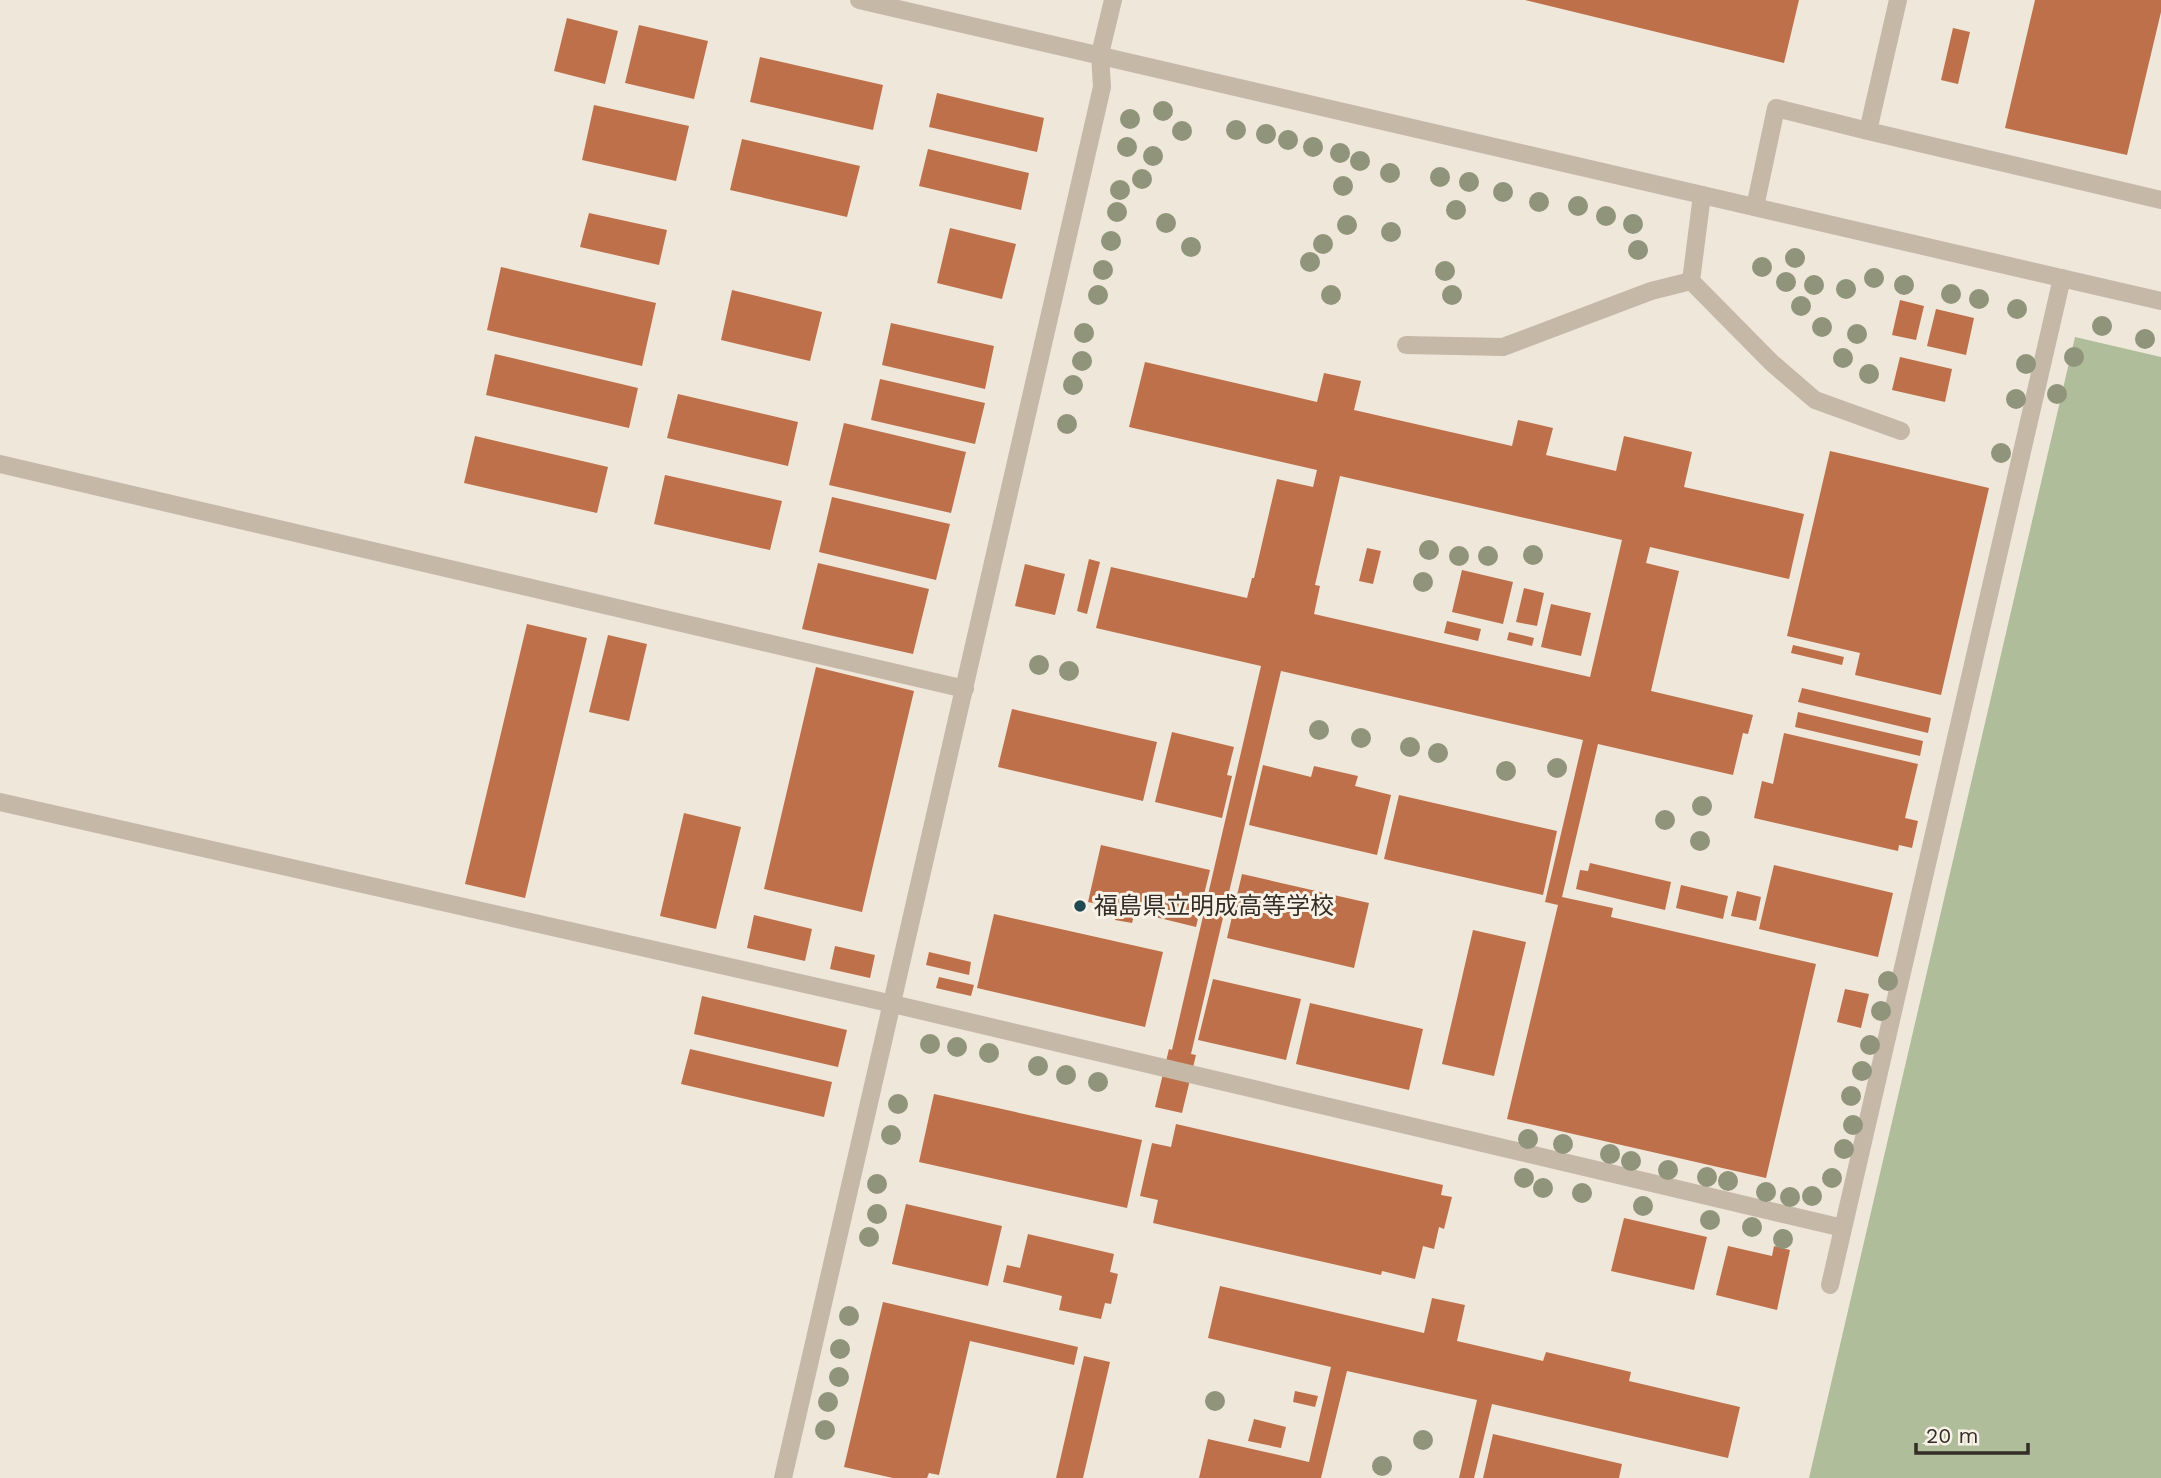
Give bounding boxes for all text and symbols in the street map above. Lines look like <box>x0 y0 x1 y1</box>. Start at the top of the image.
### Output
place label: 福島県立明成高等学校 <box>1094 892 1334 920</box>
marker: 福島県立明成高等学校 <box>1072 898 1088 914</box>
scale bar <box>1916 1412 2028 1456</box>
text: 20 m <box>1926 1423 1978 1448</box>

